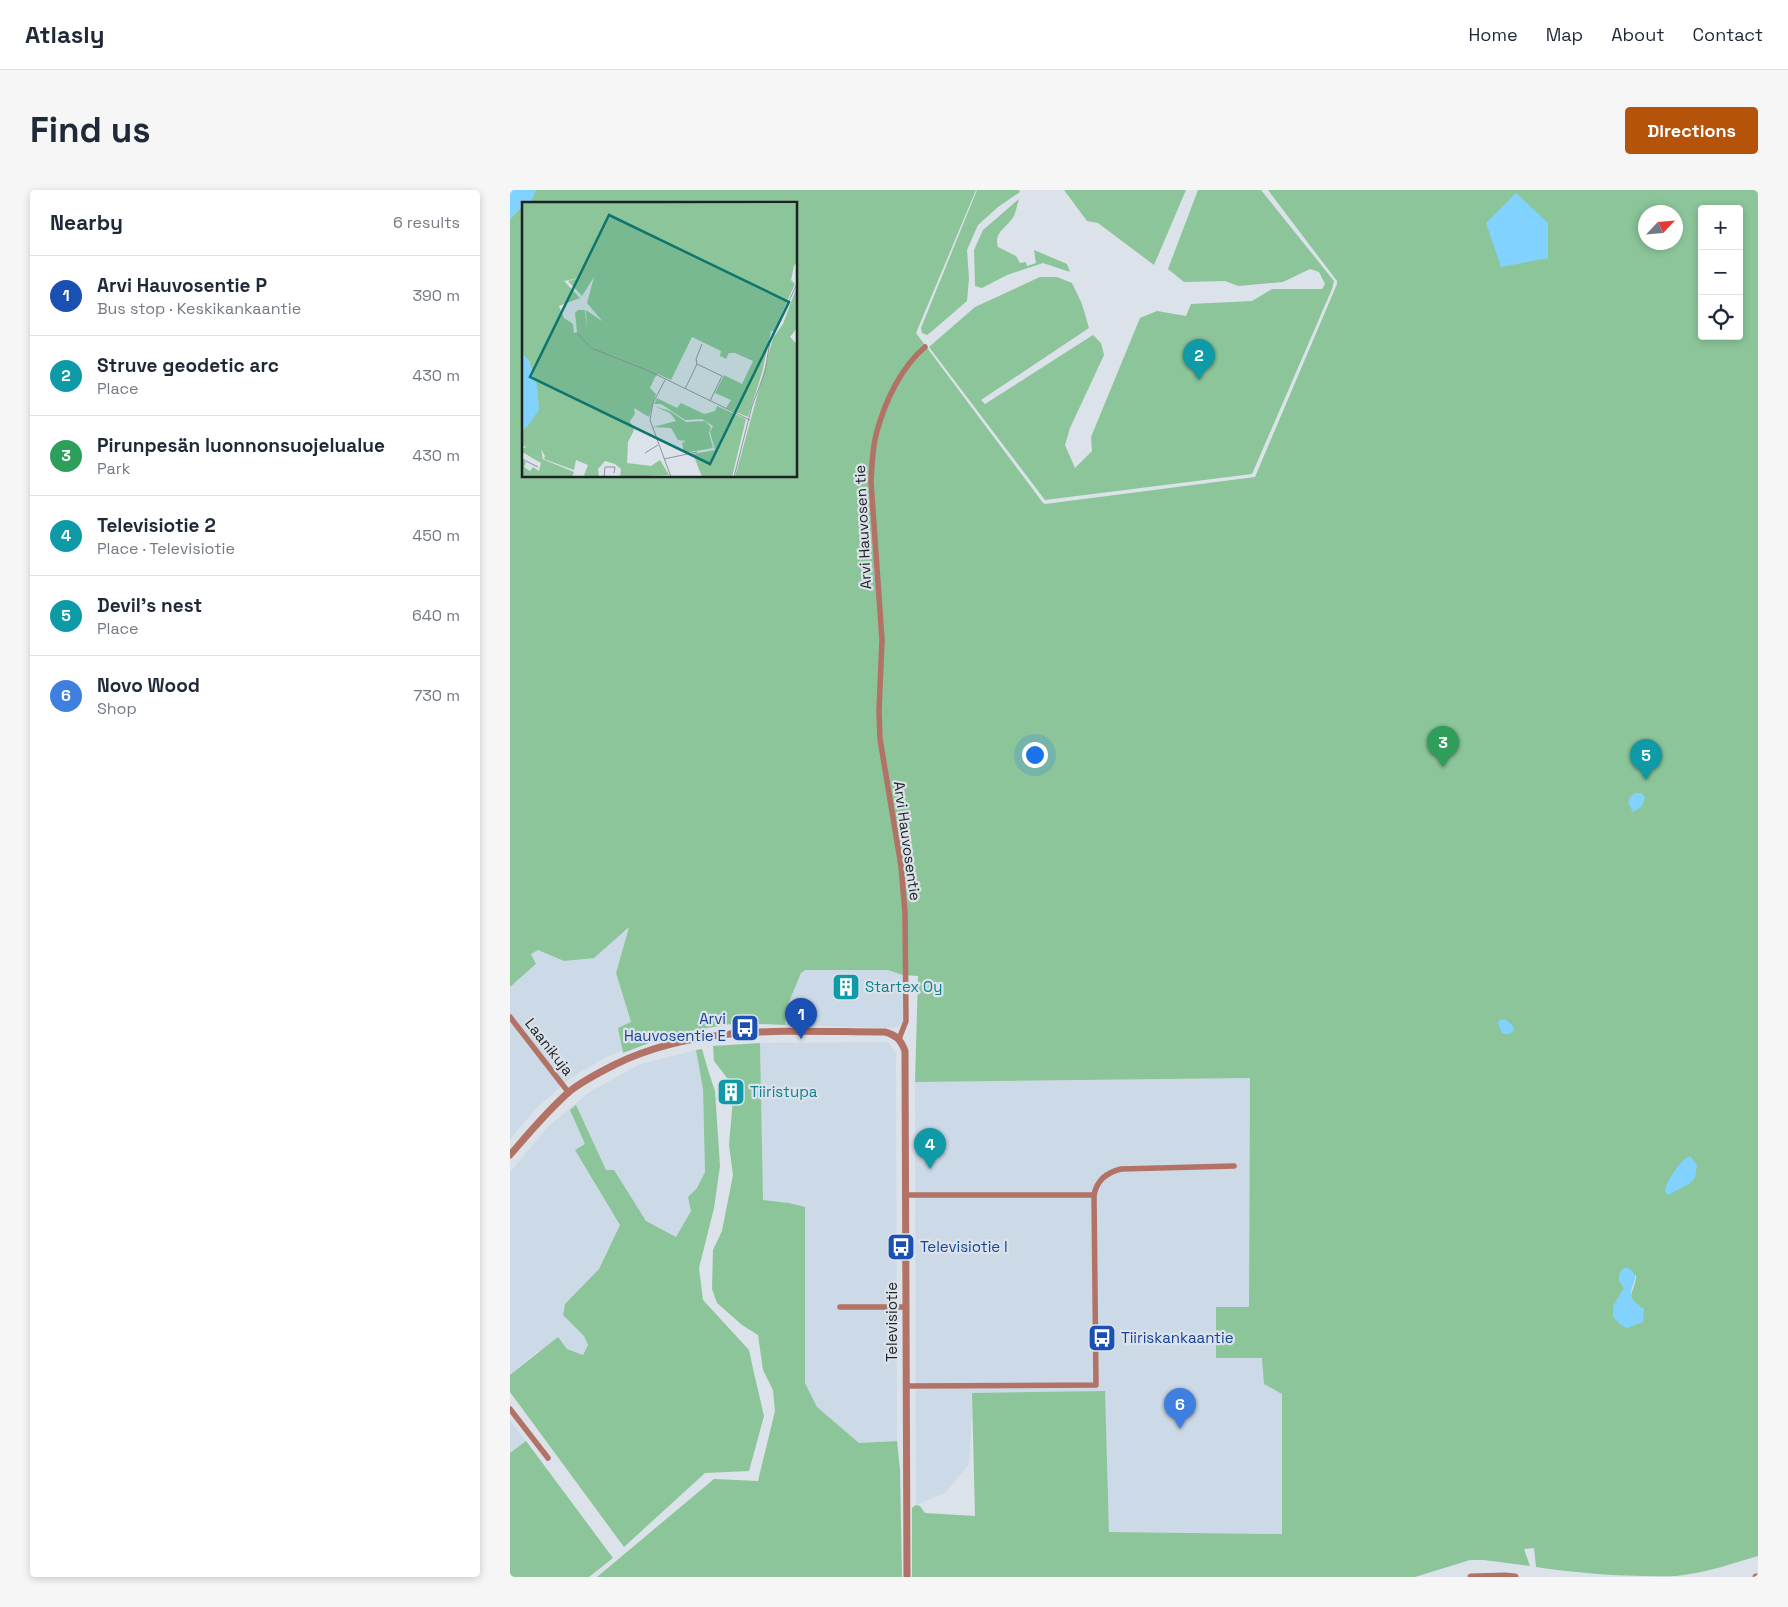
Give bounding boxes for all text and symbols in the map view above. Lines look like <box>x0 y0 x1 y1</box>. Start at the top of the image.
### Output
text: Atlasly <box>25 19 104 50</box>
text: Home <box>1469 23 1518 46</box>
text: Map <box>1546 23 1583 46</box>
text: About <box>1611 23 1665 46</box>
text: Contact <box>1693 23 1763 46</box>
button: Directions <box>1625 107 1758 154</box>
text: Find us <box>30 108 151 152</box>
inset map <box>522 202 798 478</box>
north arrow <box>1638 205 1683 250</box>
map controls <box>1698 205 1743 340</box>
button: + <box>1698 205 1743 250</box>
text: Nearby <box>50 209 123 236</box>
text: 6 results <box>393 212 460 233</box>
button: − <box>1698 250 1743 295</box>
text: Arvi Hauvosentie P <box>97 273 267 298</box>
text: 1 <box>62 285 70 306</box>
text: 390 m <box>412 285 460 306</box>
button: locate <box>1698 295 1743 340</box>
text: Bus stop · Keskikankaantie <box>97 298 301 319</box>
pin: 2 <box>1183 339 1215 380</box>
text: Struve geodetic arc <box>97 353 279 378</box>
text: 2 <box>61 365 71 386</box>
text: 430 m <box>412 365 460 386</box>
text: Place <box>97 378 139 399</box>
text: Pirunpesän luonnonsuojelualue <box>97 433 385 458</box>
text: 3 <box>61 445 71 466</box>
text: 430 m <box>412 445 460 466</box>
text: Park <box>97 458 130 479</box>
street label: Arvi Hauvosen tie <box>850 464 875 590</box>
text: Televisiotie 2 <box>97 513 216 538</box>
text: 4 <box>61 525 71 546</box>
text: 450 m <box>412 525 460 546</box>
text: Place · Televisiotie <box>97 538 235 559</box>
text: Devil's nest <box>97 593 202 618</box>
text: 5 <box>61 605 71 626</box>
text: 640 m <box>412 605 460 626</box>
text: Place <box>97 618 139 639</box>
text: Novo Wood <box>97 673 200 698</box>
text: 6 <box>61 685 71 706</box>
text: 730 m <box>413 685 460 706</box>
text: Shop <box>97 698 137 719</box>
pin: 3 <box>1427 726 1459 767</box>
pin: 5 <box>1630 739 1662 780</box>
your location <box>1022 742 1048 768</box>
street label: Arvi Hauvosentie <box>890 780 925 902</box>
building icon: Startex Oy <box>831 972 861 1002</box>
place label: Startex Oy <box>865 977 942 996</box>
pin: 1 <box>785 998 817 1039</box>
place label: Arvi Hauvosentie E <box>624 1009 726 1045</box>
bus stop icon: Arvi Hauvosentie E <box>730 1013 760 1043</box>
street label: Laanikuja <box>521 1014 578 1080</box>
building icon: Tiiristupa <box>716 1077 746 1107</box>
place label: Tiiristupa <box>750 1082 818 1101</box>
pin: 4 <box>914 1128 946 1169</box>
bus stop icon: Televisiotie I <box>886 1232 916 1262</box>
place label: Televisiotie I <box>920 1237 1008 1256</box>
street label: Televisiotie <box>882 1282 901 1362</box>
bus stop icon: Tiiriskankaantie <box>1087 1323 1117 1353</box>
place label: Tiiriskankaantie <box>1121 1328 1234 1347</box>
pin: 6 <box>1164 1388 1196 1429</box>

